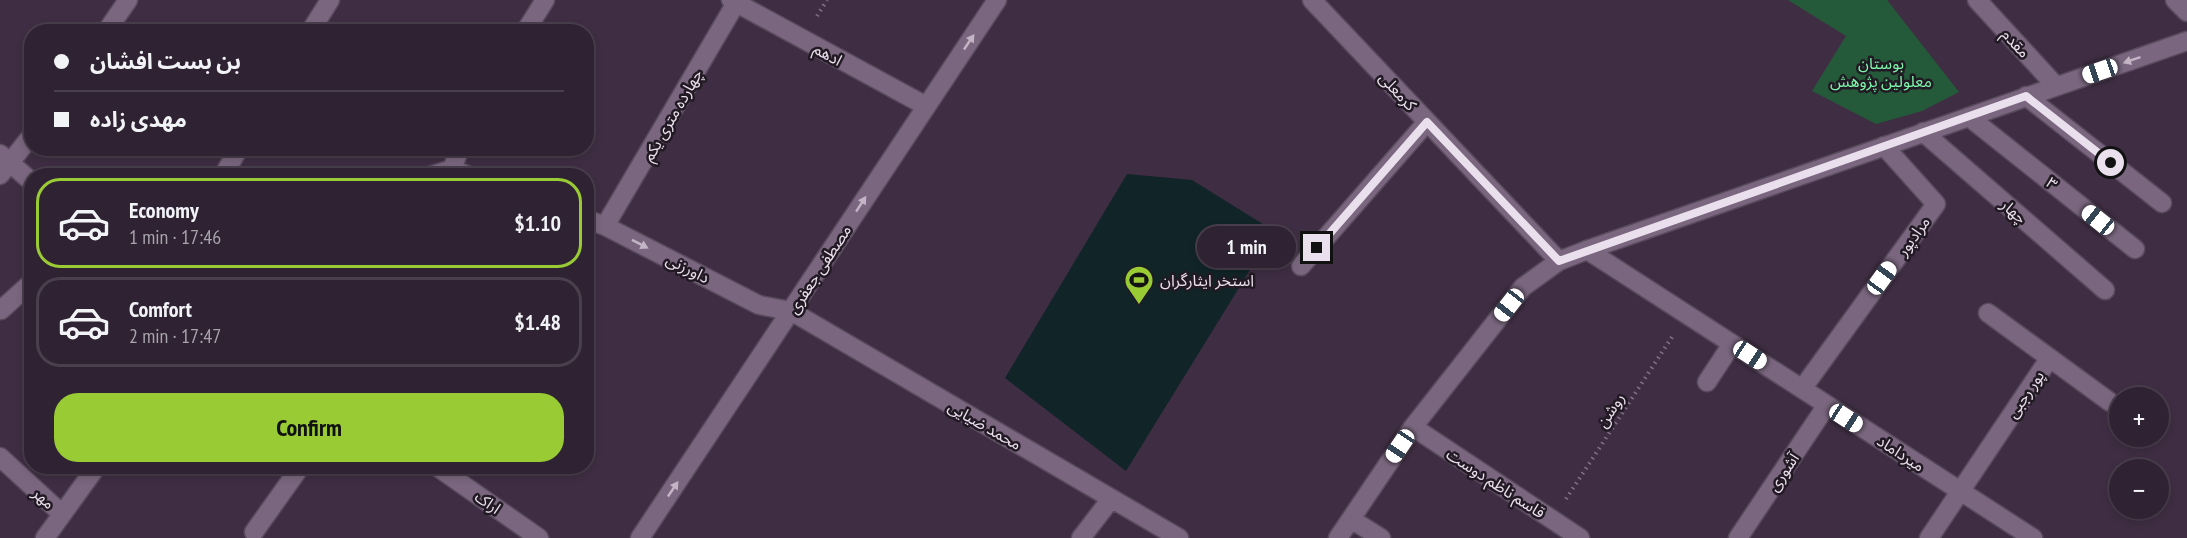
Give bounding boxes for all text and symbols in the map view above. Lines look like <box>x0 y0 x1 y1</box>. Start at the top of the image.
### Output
street label: مقدم <box>1995 24 2034 64</box>
one-way arrow <box>963 34 975 50</box>
street label: ادهم <box>809 38 846 73</box>
text: بن بست افشان <box>90 47 241 75</box>
park label: بوستان معلولین پژوهش <box>1830 53 1932 92</box>
one-way arrow <box>2123 55 2141 65</box>
car <box>2080 57 2120 85</box>
street label: چهارده متری یکم <box>638 65 709 166</box>
street label: کرمعلی <box>1375 68 1421 115</box>
text: مهدی زاده <box>90 105 187 133</box>
route start <box>2097 149 2124 176</box>
street label: ۳ <box>2042 172 2062 194</box>
street label: چهار <box>1995 194 2031 229</box>
icon: car <box>57 196 111 250</box>
text: Economy <box>129 196 199 224</box>
one-way arrow <box>856 196 867 212</box>
car <box>2078 202 2118 238</box>
text: $1.10 <box>514 209 561 237</box>
street label: مرادپور <box>1891 212 1935 261</box>
street label: مصطفی جعفری <box>783 221 855 317</box>
text: 1 min · 17:46 <box>129 224 221 250</box>
callout: 1 min <box>1197 227 1296 269</box>
text: 1 min <box>1226 234 1267 260</box>
route end <box>1303 234 1330 261</box>
one-way arrow <box>631 239 648 248</box>
street label: داورزنی <box>663 249 713 287</box>
car <box>1864 258 1900 298</box>
sports icon: استخر ایثارگران <box>1123 264 1155 306</box>
place label: استخر ایثارگران <box>1160 270 1254 290</box>
car <box>1491 285 1527 325</box>
icon: car <box>57 295 111 349</box>
text: Comfort <box>129 295 192 323</box>
text: $1.48 <box>514 308 561 336</box>
text: 2 min · 17:47 <box>129 323 221 349</box>
car <box>1730 338 1770 372</box>
street label: پور رجبی <box>2002 366 2049 422</box>
map controls <box>2109 387 2169 519</box>
button: + <box>2109 387 2169 447</box>
street label: روشن <box>1591 389 1629 431</box>
button: Confirm <box>54 393 564 462</box>
street label: محمد ضیایی <box>945 396 1025 454</box>
car <box>1826 401 1866 435</box>
car <box>1382 426 1418 466</box>
street label: میرداماد <box>1874 430 1928 476</box>
street label: قاسم ناظم دوست <box>1441 444 1549 525</box>
street label: آشوری <box>1763 448 1804 495</box>
button: − <box>2109 459 2169 519</box>
one-way arrow <box>667 481 678 497</box>
street label: مهر <box>28 482 59 513</box>
street label: اراک <box>471 486 505 518</box>

